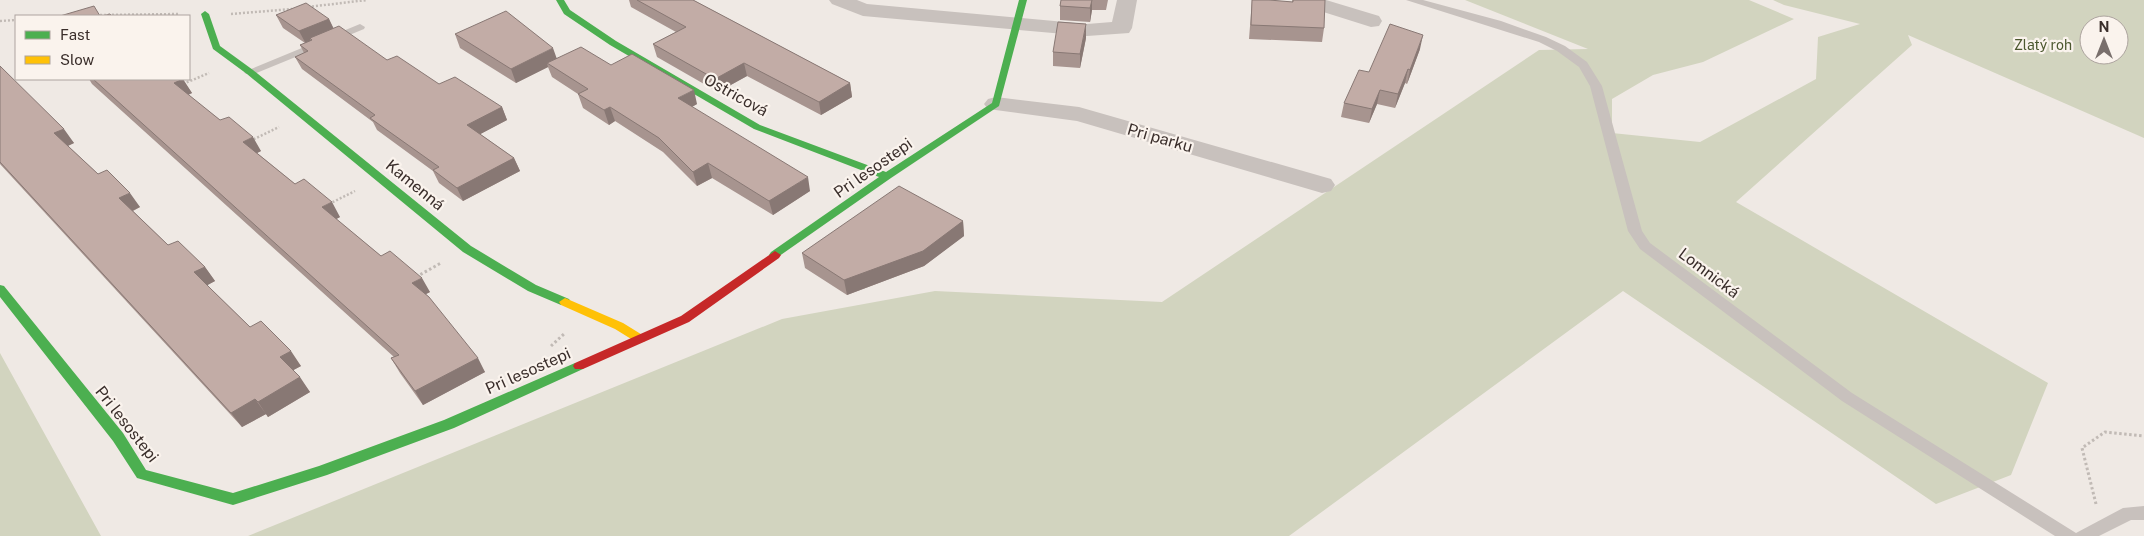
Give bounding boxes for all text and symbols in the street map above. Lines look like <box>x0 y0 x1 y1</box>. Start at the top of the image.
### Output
legend <box>15 15 190 80</box>
north arrow <box>2079 15 2129 65</box>
text: N <box>2099 19 2109 35</box>
text: Fast <box>60 26 90 43</box>
park label: Zlatý roh <box>2014 37 2072 53</box>
text: Slow <box>60 51 95 68</box>
street label: Ostricová <box>701 70 771 120</box>
street label: Pri parku <box>1125 120 1195 156</box>
street label: Pri lesostepi <box>830 134 916 202</box>
street label: Kamenná <box>382 156 448 214</box>
street label: Lomnická <box>1675 244 1743 302</box>
street label: Pri lesostepi <box>482 344 574 398</box>
street label: Pri lesostepi <box>91 382 163 466</box>

